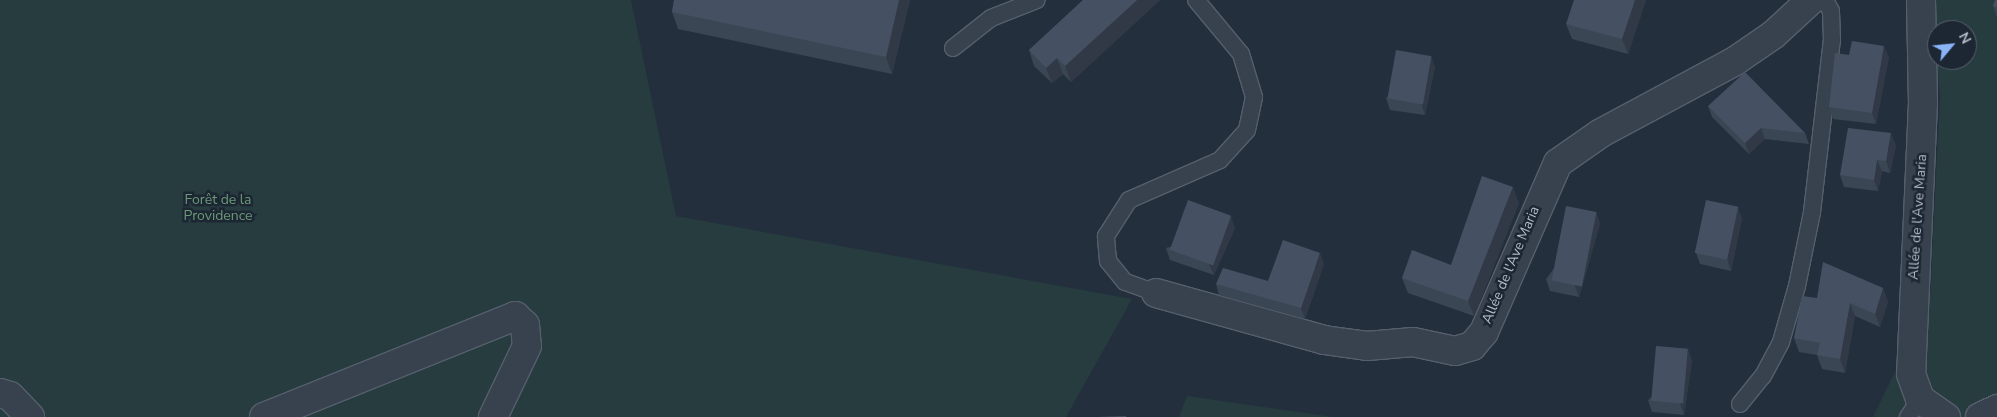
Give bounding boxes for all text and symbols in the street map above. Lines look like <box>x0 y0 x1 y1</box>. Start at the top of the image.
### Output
north arrow <box>1927 20 1977 70</box>
text: N <box>1954 29 1976 47</box>
street label: Allée de l'Ave Maria <box>1905 154 1931 280</box>
park label: Forêt de la Providence <box>183 192 253 224</box>
street label: Allée de l'Ave Maria <box>1479 204 1543 326</box>

